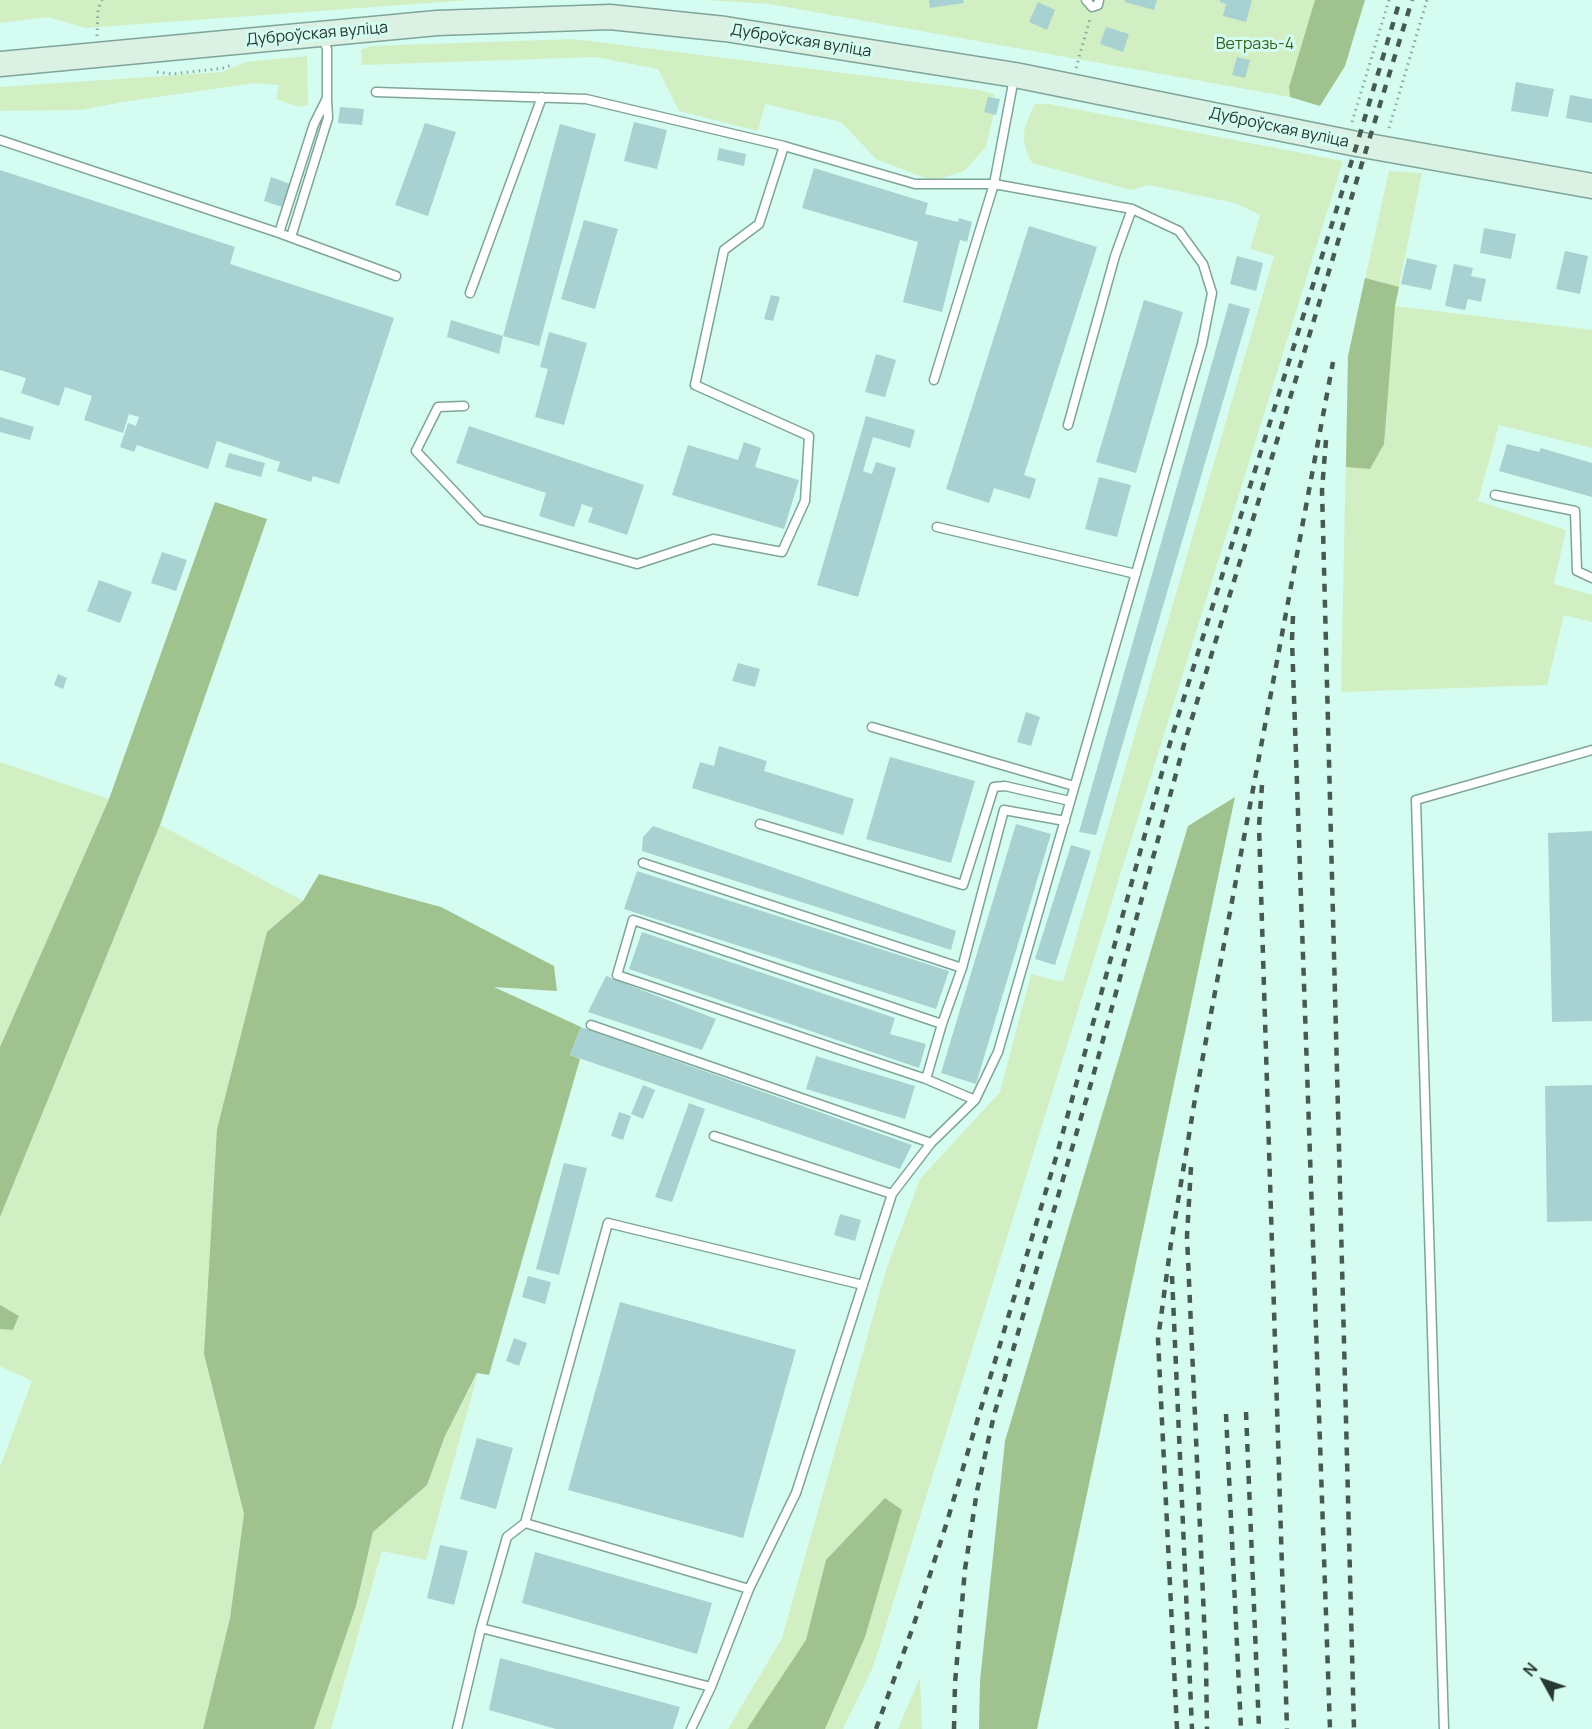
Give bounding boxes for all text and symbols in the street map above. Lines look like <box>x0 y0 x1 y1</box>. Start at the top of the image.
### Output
street label: Дуброўская вуліца <box>245 18 389 50</box>
street label: Дуброўская вуліца <box>729 20 873 62</box>
park label: Ветразь-4 <box>1216 35 1294 55</box>
street label: Дуброўская вуліца <box>1207 104 1351 152</box>
north arrow <box>1514 1651 1574 1711</box>
text: N <box>1518 1658 1542 1681</box>

